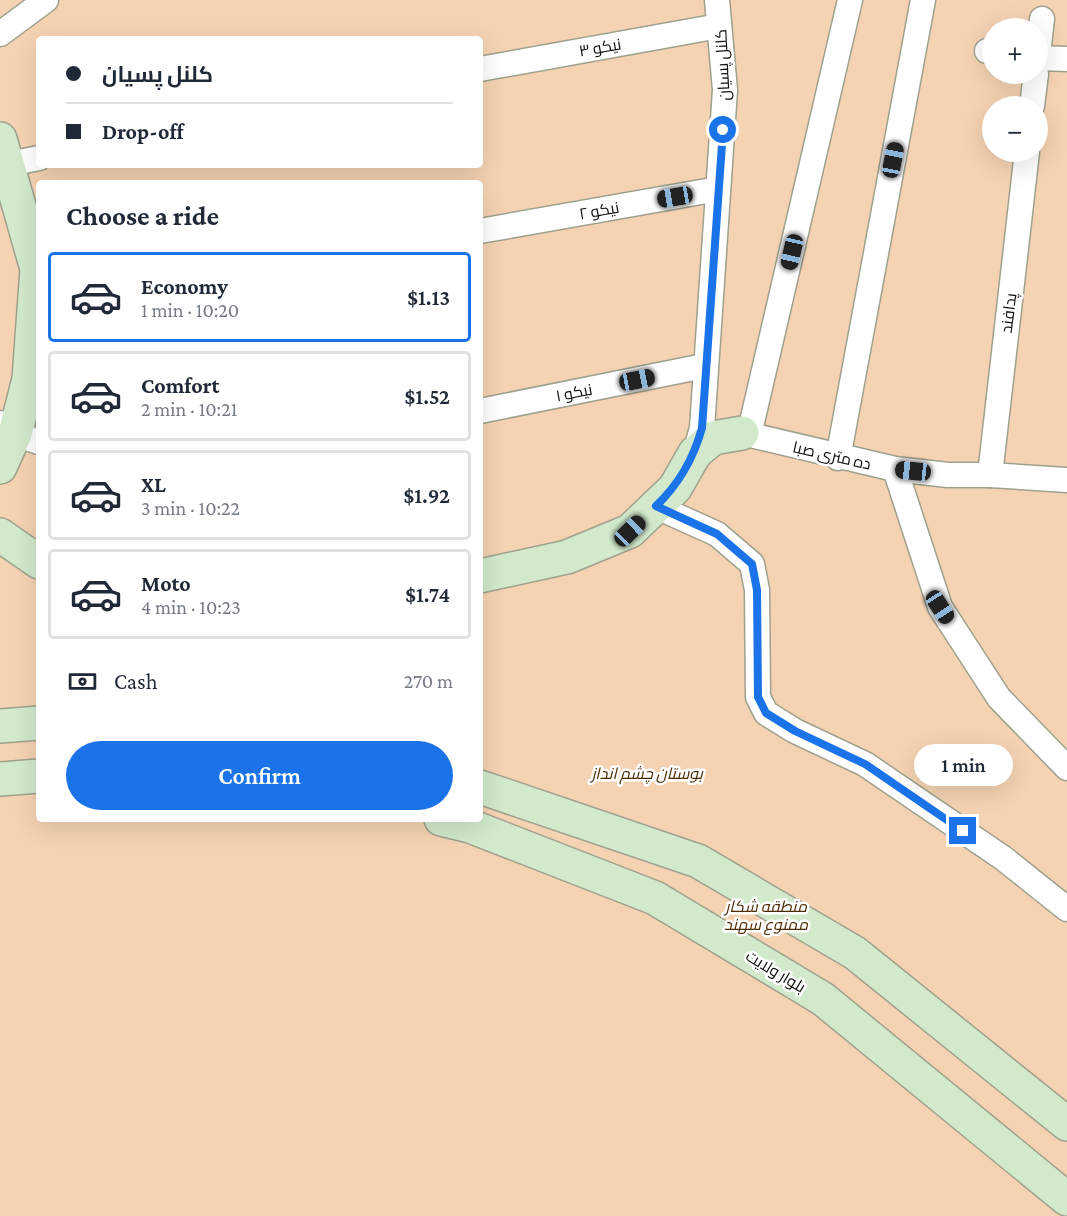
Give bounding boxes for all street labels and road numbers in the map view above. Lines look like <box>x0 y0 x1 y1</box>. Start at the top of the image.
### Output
street label: کلنل پسیان <box>712 28 736 101</box>
street label: نیکو ۳ <box>578 35 623 61</box>
street label: نیکو ۲ <box>578 199 621 223</box>
street label: پدافند <box>998 291 1022 334</box>
street label: نیکو ۱ <box>554 381 594 405</box>
street label: ده متری صبا <box>791 438 873 475</box>
street label: بلوار ولایت <box>742 947 809 997</box>

